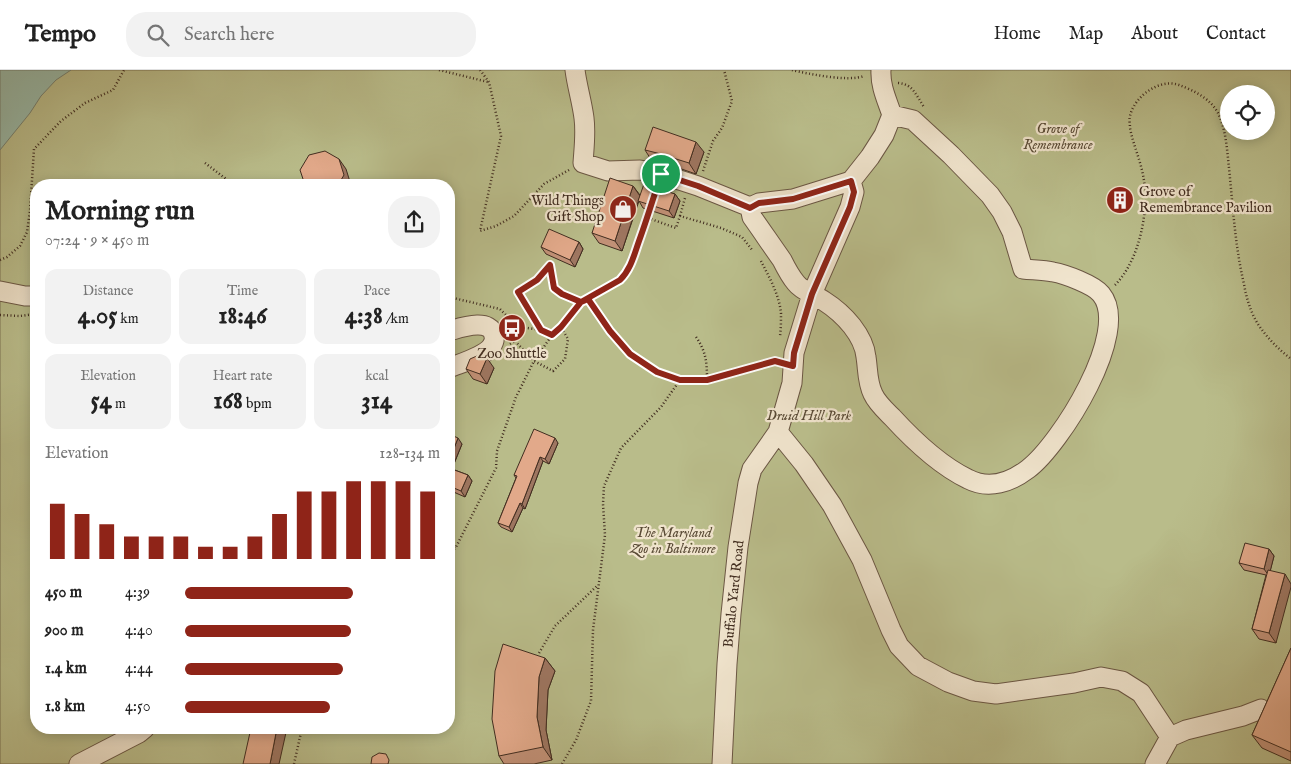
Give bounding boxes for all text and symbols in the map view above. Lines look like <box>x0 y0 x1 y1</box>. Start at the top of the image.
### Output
search box <box>126 12 476 57</box>
text: Tempo <box>25 19 96 50</box>
icon: search <box>144 21 172 49</box>
text: Search here <box>184 23 274 47</box>
text: Home <box>994 23 1041 46</box>
text: Map <box>1069 23 1103 46</box>
text: About <box>1131 23 1178 46</box>
text: Contact <box>1206 23 1266 46</box>
map controls <box>1220 85 1275 140</box>
button: locate <box>1220 85 1275 140</box>
park label: Grove of Remembrance <box>1023 120 1093 154</box>
pin <box>640 153 682 195</box>
icon: arrive <box>647 160 675 188</box>
place label: Grove of Remembrance Pavilion <box>1139 183 1272 217</box>
building icon: Grove of Remembrance Pavilion <box>1105 185 1135 215</box>
place label: Wild Things Gift Shop <box>531 192 604 226</box>
text: Morning run <box>45 194 195 229</box>
shop icon: Wild Things Gift Shop <box>608 194 638 224</box>
button: share <box>388 196 440 248</box>
text: 07:24 · 9 × 450 m <box>45 231 149 251</box>
text: Distance <box>83 282 133 300</box>
text: Time <box>227 282 258 300</box>
text: Pace <box>364 282 390 300</box>
text: 4.05 <box>78 300 117 332</box>
text: 18:46 <box>218 300 267 332</box>
text: 4:38 <box>345 300 383 332</box>
text: km <box>117 310 139 328</box>
text: /km <box>383 310 409 328</box>
bus stop icon: Zoo Shuttle <box>497 313 527 343</box>
place label: Zoo Shuttle <box>477 345 547 363</box>
text: Elevation <box>80 367 136 385</box>
text: Heart rate <box>213 367 272 385</box>
text: kcal <box>365 367 389 385</box>
text: 54 <box>91 385 112 417</box>
text: 168 <box>213 385 243 417</box>
text: 314 <box>361 385 392 417</box>
text: m <box>112 395 126 413</box>
text: bpm <box>243 395 272 413</box>
park label: Druid Hill Park <box>767 407 852 425</box>
text: Elevation <box>45 444 108 464</box>
text: 128–134 m <box>379 444 440 464</box>
park label: The Maryland Zoo in Baltimore <box>629 524 716 559</box>
street label: Buffalo Yard Road <box>719 539 749 649</box>
text: 450 m <box>45 583 82 603</box>
text: 4:39 <box>125 583 150 603</box>
text: 900 m <box>45 621 84 641</box>
text: 4:40 <box>125 621 153 641</box>
text: 1.4 km <box>45 659 87 679</box>
text: 4:44 <box>125 659 153 679</box>
text: 1.8 km <box>45 697 85 717</box>
text: 4:50 <box>125 697 151 717</box>

